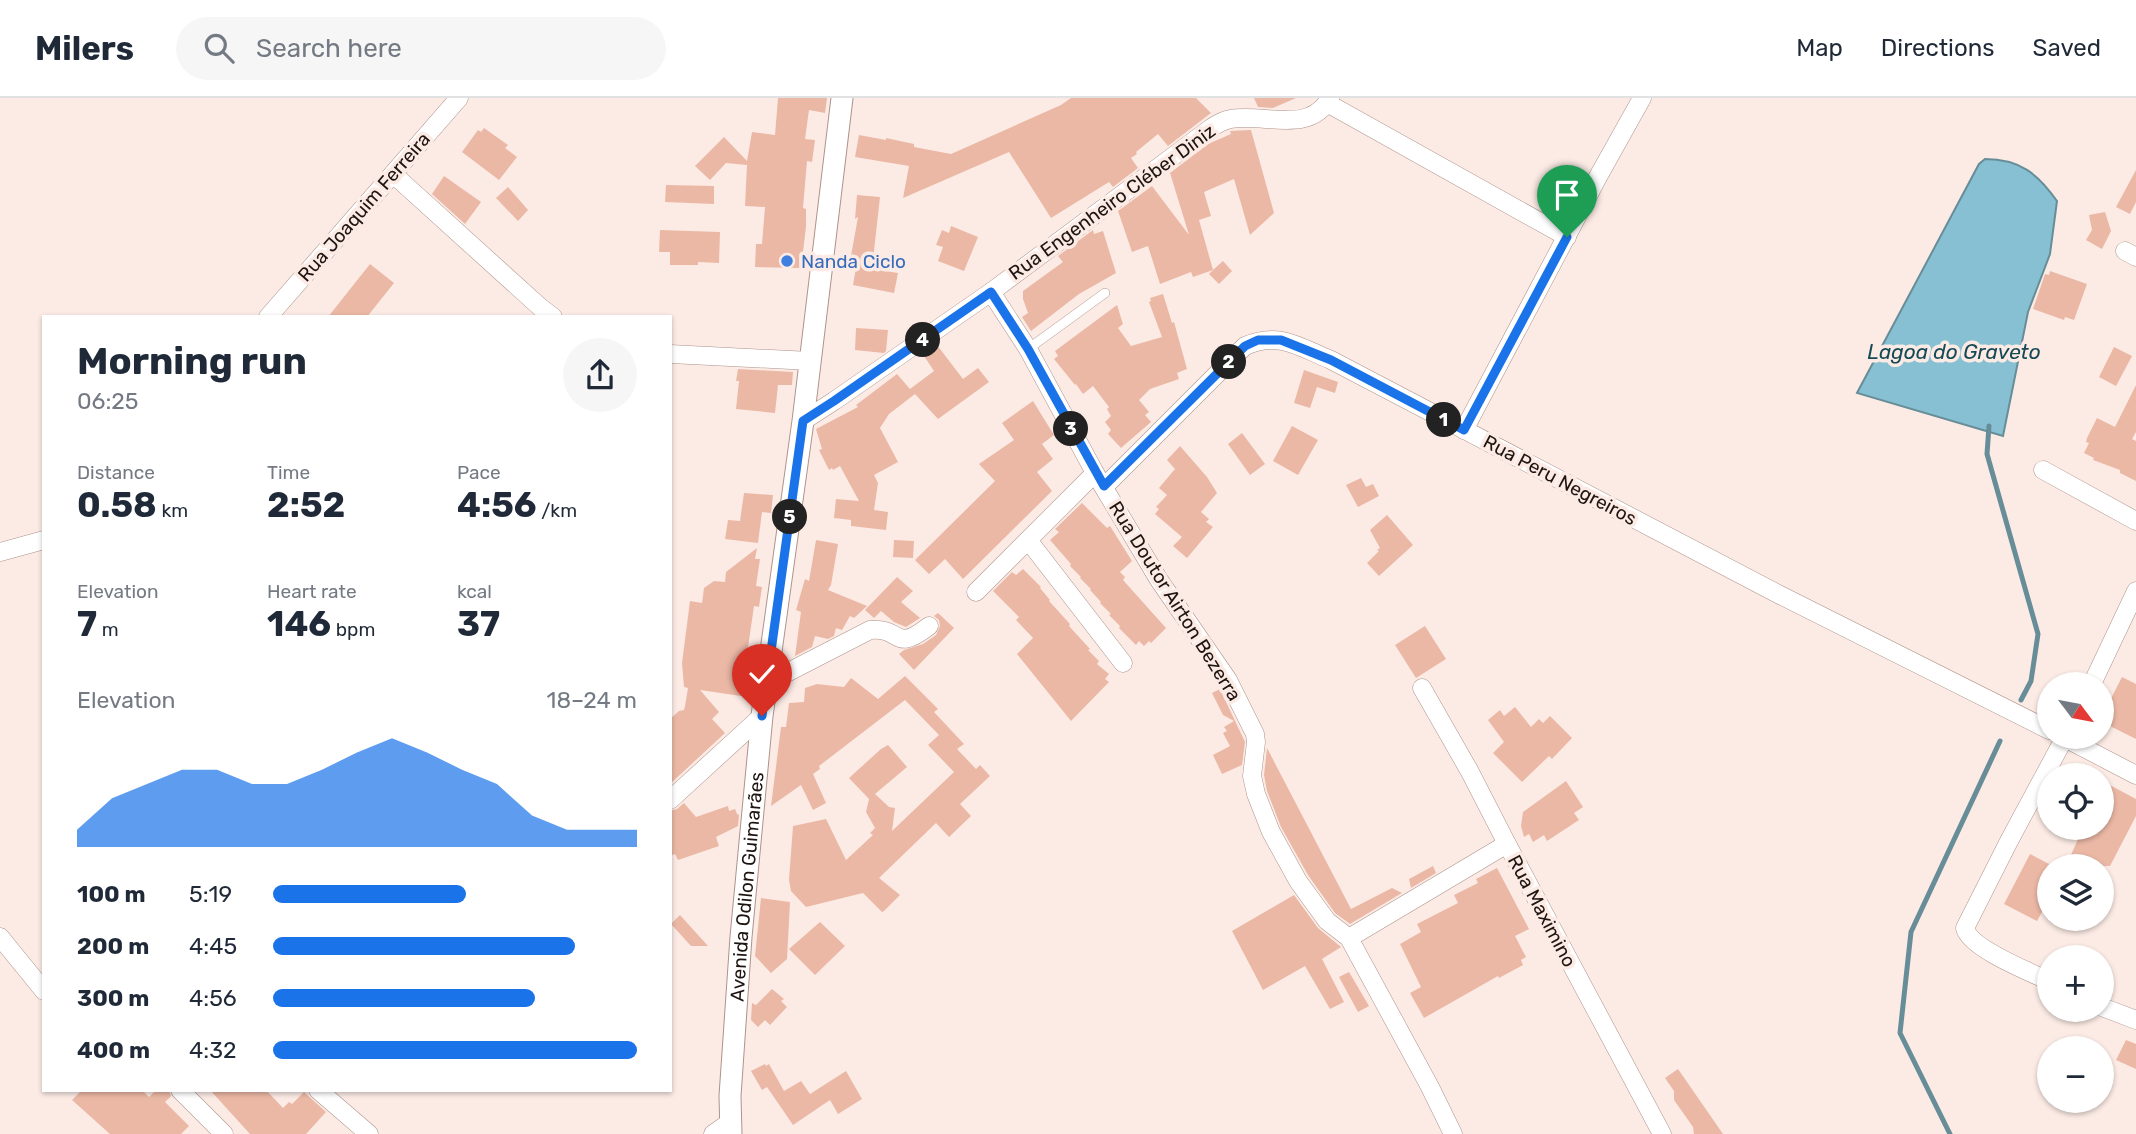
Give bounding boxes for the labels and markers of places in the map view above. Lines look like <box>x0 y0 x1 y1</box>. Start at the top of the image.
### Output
pin <box>1537 165 1597 237</box>
place label: Nanda Ciclo <box>801 250 906 273</box>
marker: Nanda Ciclo <box>779 253 795 269</box>
pin: 4 <box>906 322 940 358</box>
pin: 2 <box>1212 344 1246 380</box>
pin: 1 <box>1426 402 1462 438</box>
pin: 3 <box>1054 412 1088 446</box>
pin: 5 <box>772 500 808 534</box>
pin <box>732 644 792 716</box>

